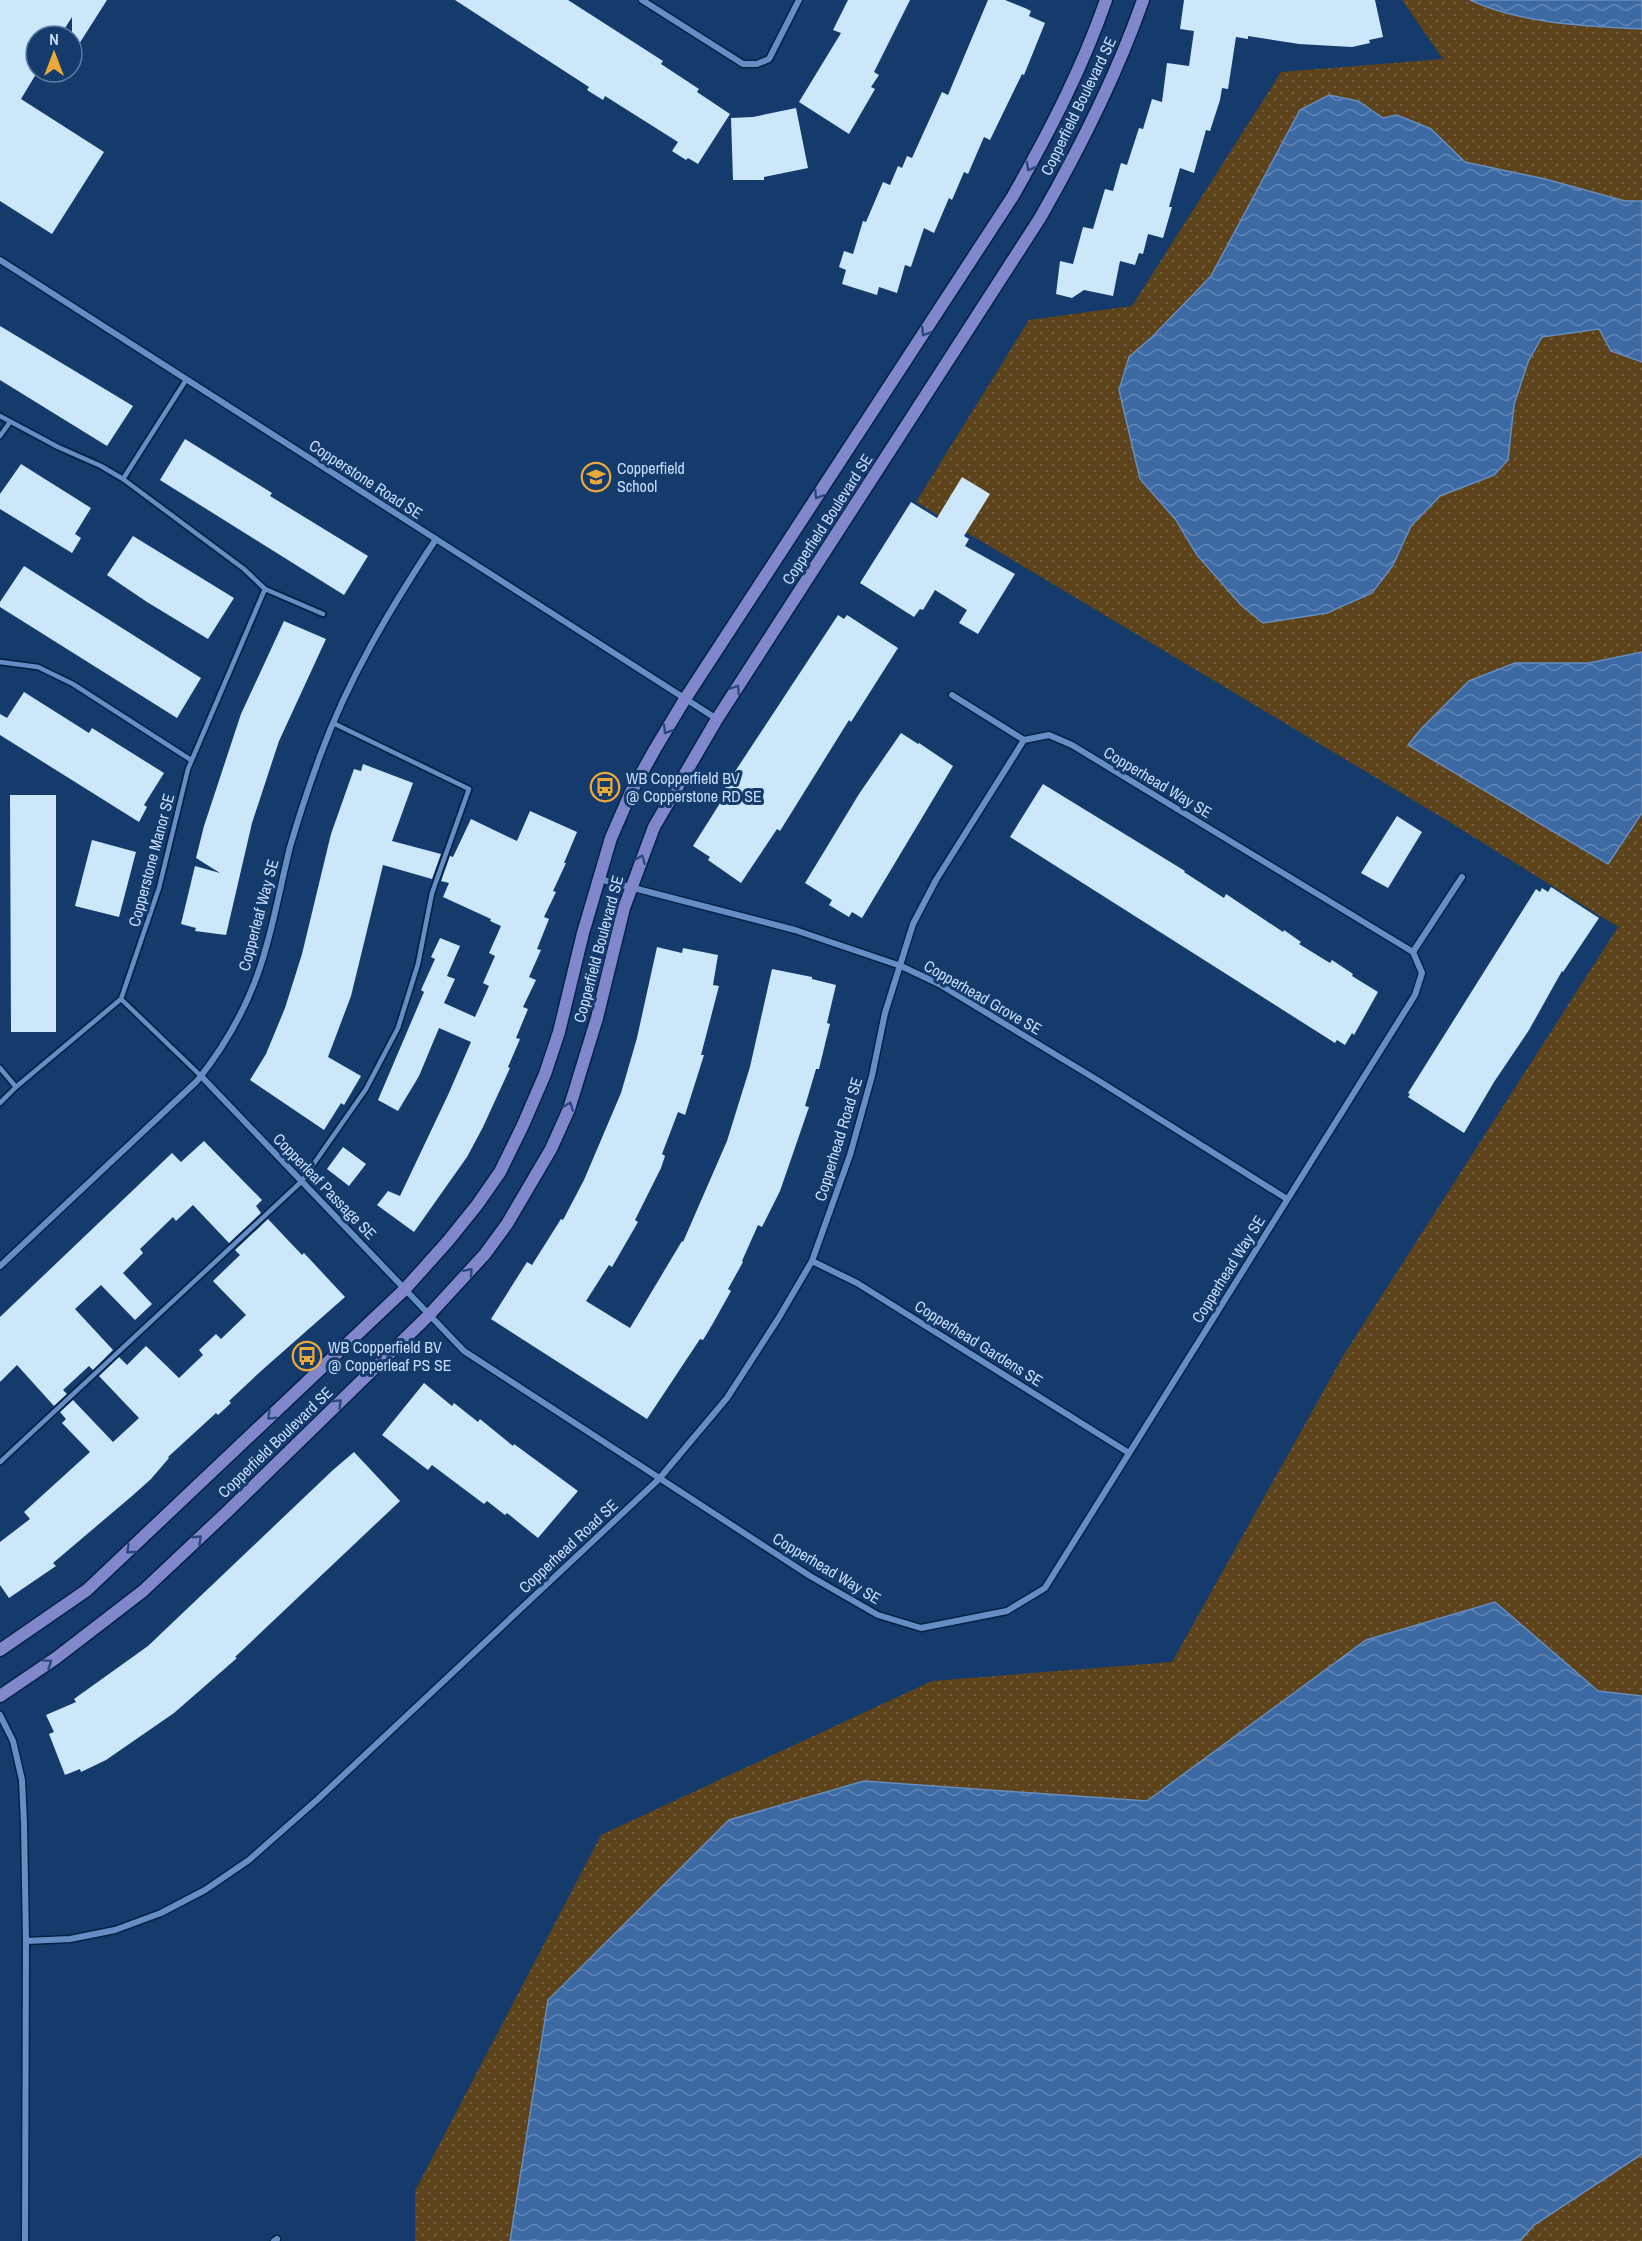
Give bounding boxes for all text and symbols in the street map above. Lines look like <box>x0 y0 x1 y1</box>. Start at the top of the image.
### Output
north arrow <box>24 24 84 84</box>
text: N <box>49 28 59 50</box>
street label: Copperfield Boulevard SE <box>1035 33 1121 179</box>
one-way arrow <box>1025 161 1037 172</box>
one-way arrow <box>921 325 932 336</box>
street label: Copperstone Road SE <box>305 434 427 524</box>
street label: Copperfield Boulevard SE <box>776 449 878 589</box>
place label: Copperfield School <box>617 457 685 497</box>
school or university icon: Copperfield School <box>580 461 612 493</box>
one-way arrow <box>814 489 826 499</box>
one-way arrow <box>729 685 741 695</box>
one-way arrow <box>663 723 674 734</box>
street label: Copperhead Way SE <box>1100 741 1216 823</box>
place label: WB Copperfield BV @ Copperstone RD SE <box>626 767 762 807</box>
bus stop icon: WB Copperfield BV @ Copperstone RD SE <box>589 771 621 803</box>
street label: Copperstone Manor SE <box>123 791 179 929</box>
one-way arrow <box>634 854 646 865</box>
street label: Copperleaf Way SE <box>233 857 283 973</box>
street label: Copperfield Boulevard SE <box>568 873 628 1025</box>
street label: Copperhead Grove SE <box>920 954 1046 1040</box>
street label: Copperhead Road SE <box>809 1074 867 1204</box>
one-way arrow <box>562 1101 574 1112</box>
street label: Copperleaf Passage SE <box>268 1128 382 1244</box>
street label: Copperhead Way SE <box>1186 1211 1270 1327</box>
one-way arrow <box>462 1268 473 1279</box>
street label: Copperhead Gardens SE <box>911 1295 1047 1391</box>
place label: WB Copperfield BV @ Copperleaf PS SE <box>328 1336 451 1376</box>
bus stop icon: WB Copperfield BV @ Copperleaf PS SE <box>291 1340 323 1372</box>
street label: Copperfield Boulevard SE <box>213 1381 337 1503</box>
one-way arrow <box>331 1400 342 1411</box>
one-way arrow <box>268 1409 278 1420</box>
street label: Copperhead Road SE <box>514 1494 622 1598</box>
street label: Copperhead Way SE <box>769 1527 885 1609</box>
one-way arrow <box>192 1535 202 1546</box>
one-way arrow <box>126 1543 137 1554</box>
one-way arrow <box>42 1659 53 1670</box>

